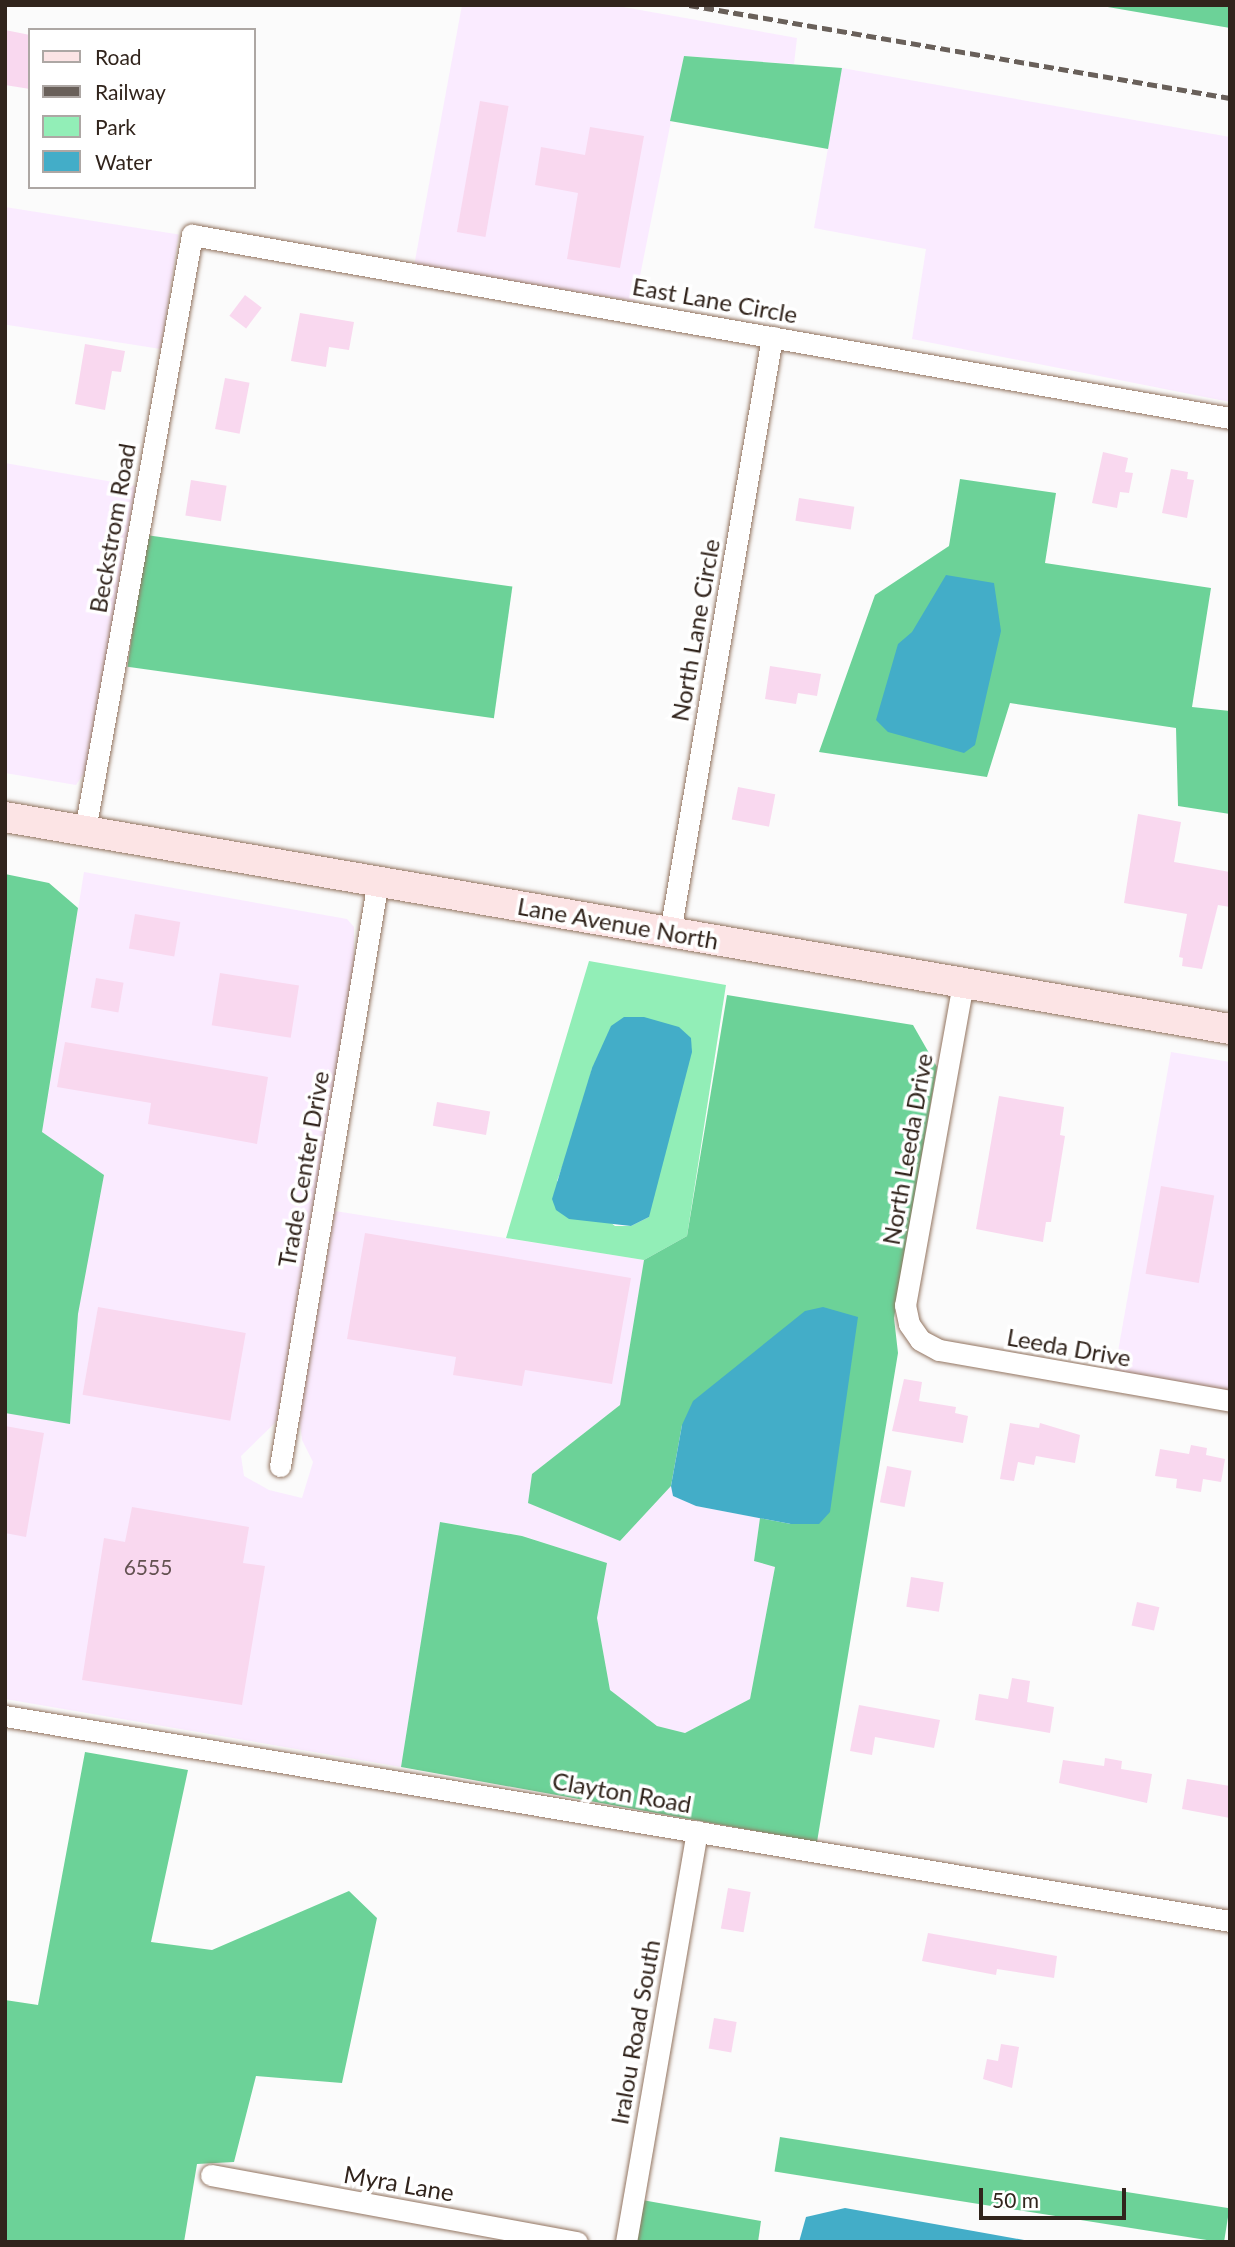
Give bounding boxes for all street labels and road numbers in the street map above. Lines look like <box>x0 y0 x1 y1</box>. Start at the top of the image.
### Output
street label: East Lane Circle <box>630 271 800 329</box>
street label: Beckstrom Road <box>83 441 141 615</box>
street label: North Lane Circle <box>665 537 725 723</box>
street label: Lane Avenue North <box>515 891 721 955</box>
street label: North Leeda Drive <box>876 1051 938 1247</box>
street label: Trade Center Drive <box>272 1068 334 1270</box>
street label: Leeda Drive <box>1005 1322 1133 1372</box>
street label: Clayton Road <box>550 1766 694 1818</box>
street label: Iralou Road South <box>605 1937 665 2127</box>
street label: Myra Lane <box>342 2159 456 2207</box>

